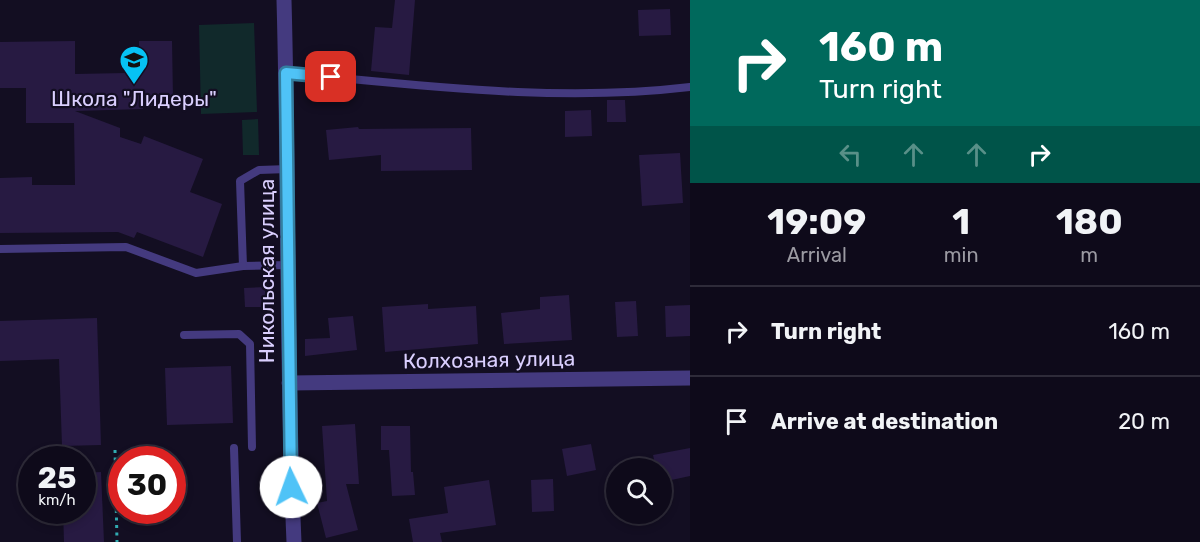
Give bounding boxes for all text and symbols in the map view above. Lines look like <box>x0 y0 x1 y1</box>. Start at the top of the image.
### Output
text: 160 m <box>819 22 943 72</box>
icon: right <box>720 24 798 102</box>
school or university icon: Школа "Лидеры" <box>118 44 150 86</box>
pin <box>305 51 356 102</box>
icon: arrive <box>314 60 347 93</box>
text: Turn right <box>819 73 942 105</box>
place label: Школа "Лидеры" <box>51 86 217 111</box>
icon: left <box>834 138 867 171</box>
icon: ahead <box>897 138 930 171</box>
icon: ahead <box>960 138 993 171</box>
icon: right <box>1023 138 1056 171</box>
street label: Никольская улица <box>254 179 279 363</box>
text: 19:09 <box>767 200 866 243</box>
text: 1 <box>952 200 970 243</box>
text: 180 <box>1056 200 1123 243</box>
text: Arrival <box>787 243 847 267</box>
text: min <box>944 243 979 267</box>
text: m <box>1080 243 1098 267</box>
icon: right <box>720 315 753 348</box>
text: Turn right <box>771 318 881 345</box>
text: 160 m <box>1108 318 1170 345</box>
street label: Колхозная улица <box>403 345 575 374</box>
icon: arrive <box>720 405 753 438</box>
text: Arrive at destination <box>771 408 998 435</box>
text: 20 m <box>1118 408 1170 435</box>
speed limit sign: 30 <box>108 446 186 524</box>
position arrow <box>259 455 323 519</box>
map controls <box>606 458 672 524</box>
button: search <box>606 458 672 524</box>
text: 25 <box>38 460 76 496</box>
text: km/h <box>38 491 76 509</box>

